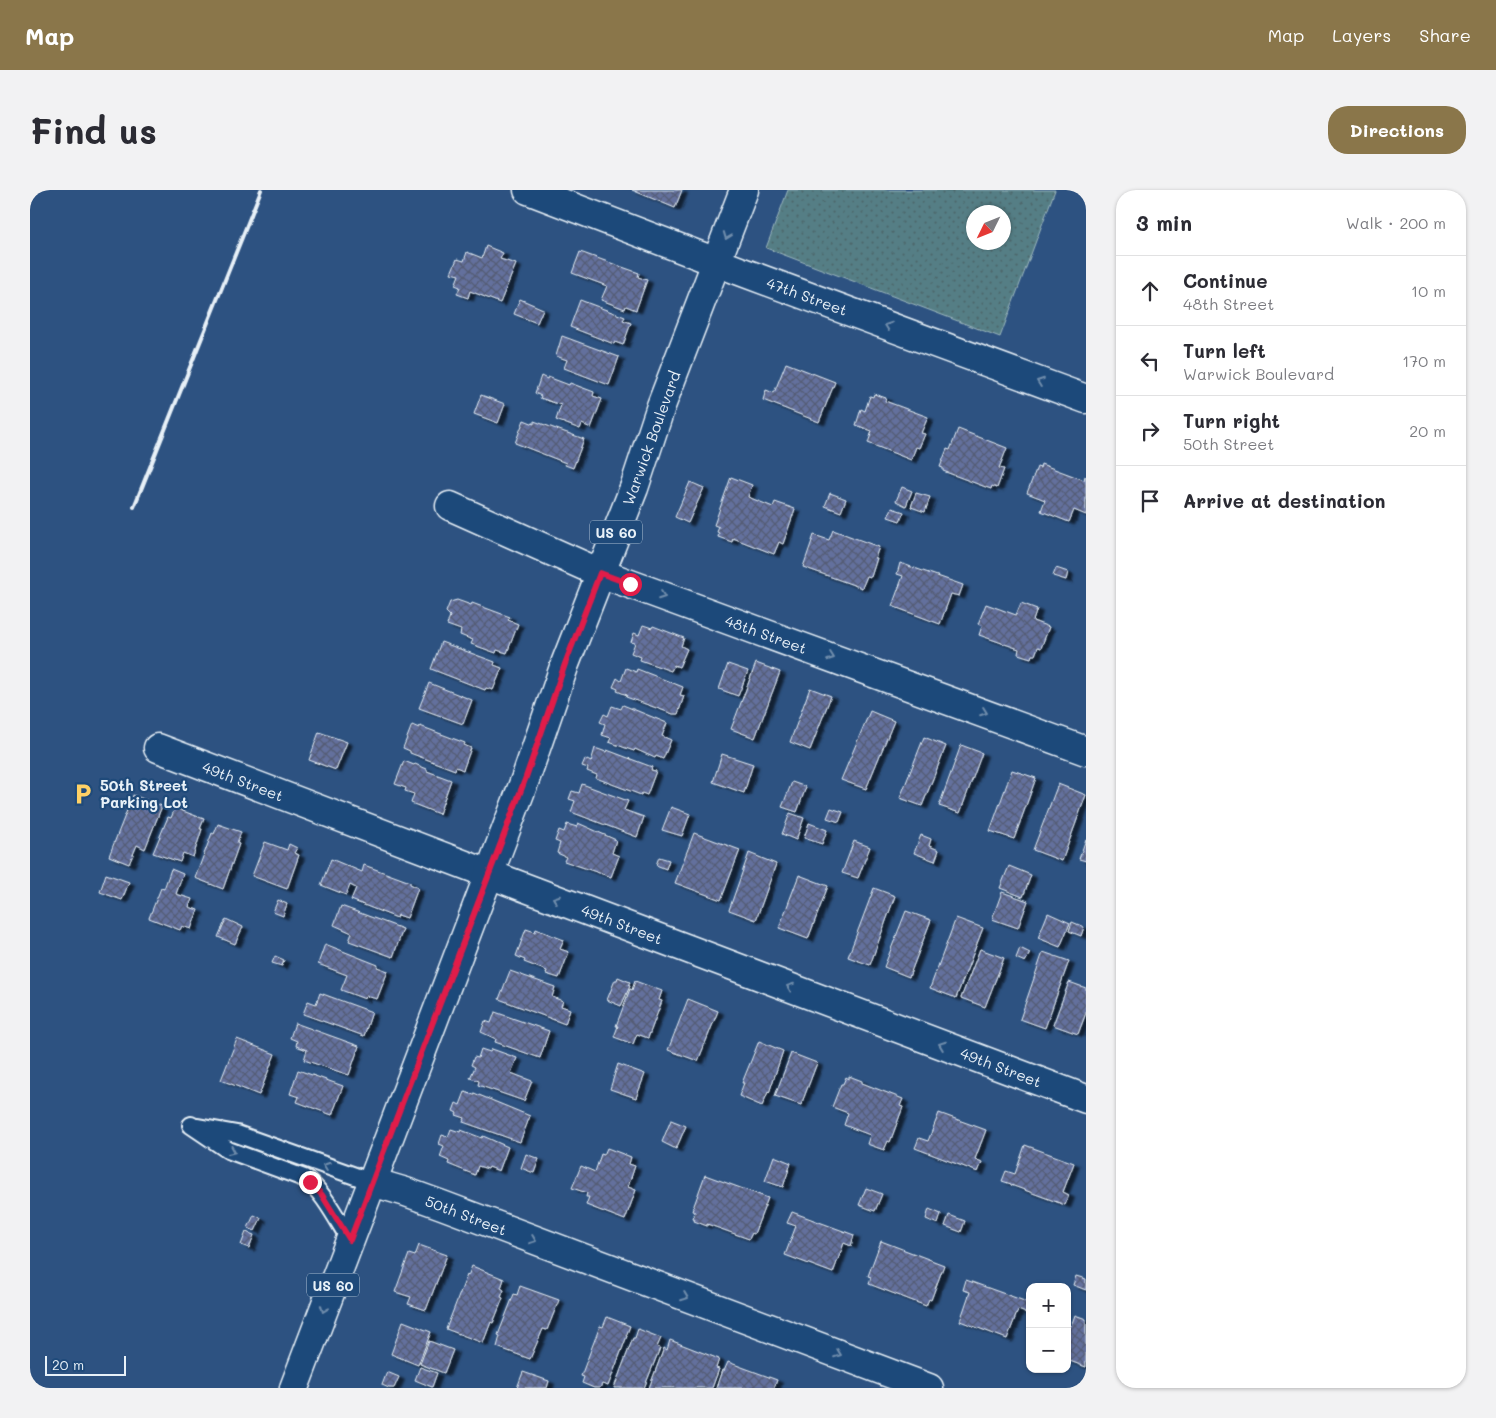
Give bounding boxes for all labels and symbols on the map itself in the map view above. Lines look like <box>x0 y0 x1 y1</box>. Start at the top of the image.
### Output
north arrow <box>966 205 1011 250</box>
one-way arrow <box>723 231 733 239</box>
street label: 47th Street <box>764 272 850 320</box>
one-way arrow <box>884 322 893 332</box>
street label: Warwick Boulevard <box>617 368 685 508</box>
one-way arrow <box>1037 378 1045 388</box>
road number: US 60 <box>590 521 642 544</box>
route start <box>619 573 642 596</box>
one-way arrow <box>657 590 666 600</box>
street label: 48th Street <box>722 610 810 658</box>
one-way arrow <box>826 651 835 661</box>
one-way arrow <box>979 706 988 716</box>
street label: 49th Street <box>200 756 286 806</box>
place label: 50th Street Parking Lot <box>100 775 188 812</box>
parking icon: 50th Street Parking Lot <box>70 781 96 807</box>
one-way arrow <box>552 895 561 905</box>
street label: 49th Street <box>579 899 665 949</box>
one-way arrow <box>786 983 795 993</box>
one-way arrow <box>938 1041 947 1051</box>
street label: 49th Street <box>958 1042 1044 1092</box>
one-way arrow <box>227 1144 236 1155</box>
one-way arrow <box>323 1161 331 1171</box>
route end <box>299 1171 322 1194</box>
street label: 50th Street <box>422 1190 510 1240</box>
one-way arrow <box>529 1234 537 1244</box>
road number: US 60 <box>307 1274 359 1296</box>
one-way arrow <box>681 1291 689 1301</box>
one-way arrow <box>320 1304 330 1313</box>
one-way arrow <box>833 1348 841 1358</box>
scale bar <box>45 1353 126 1376</box>

